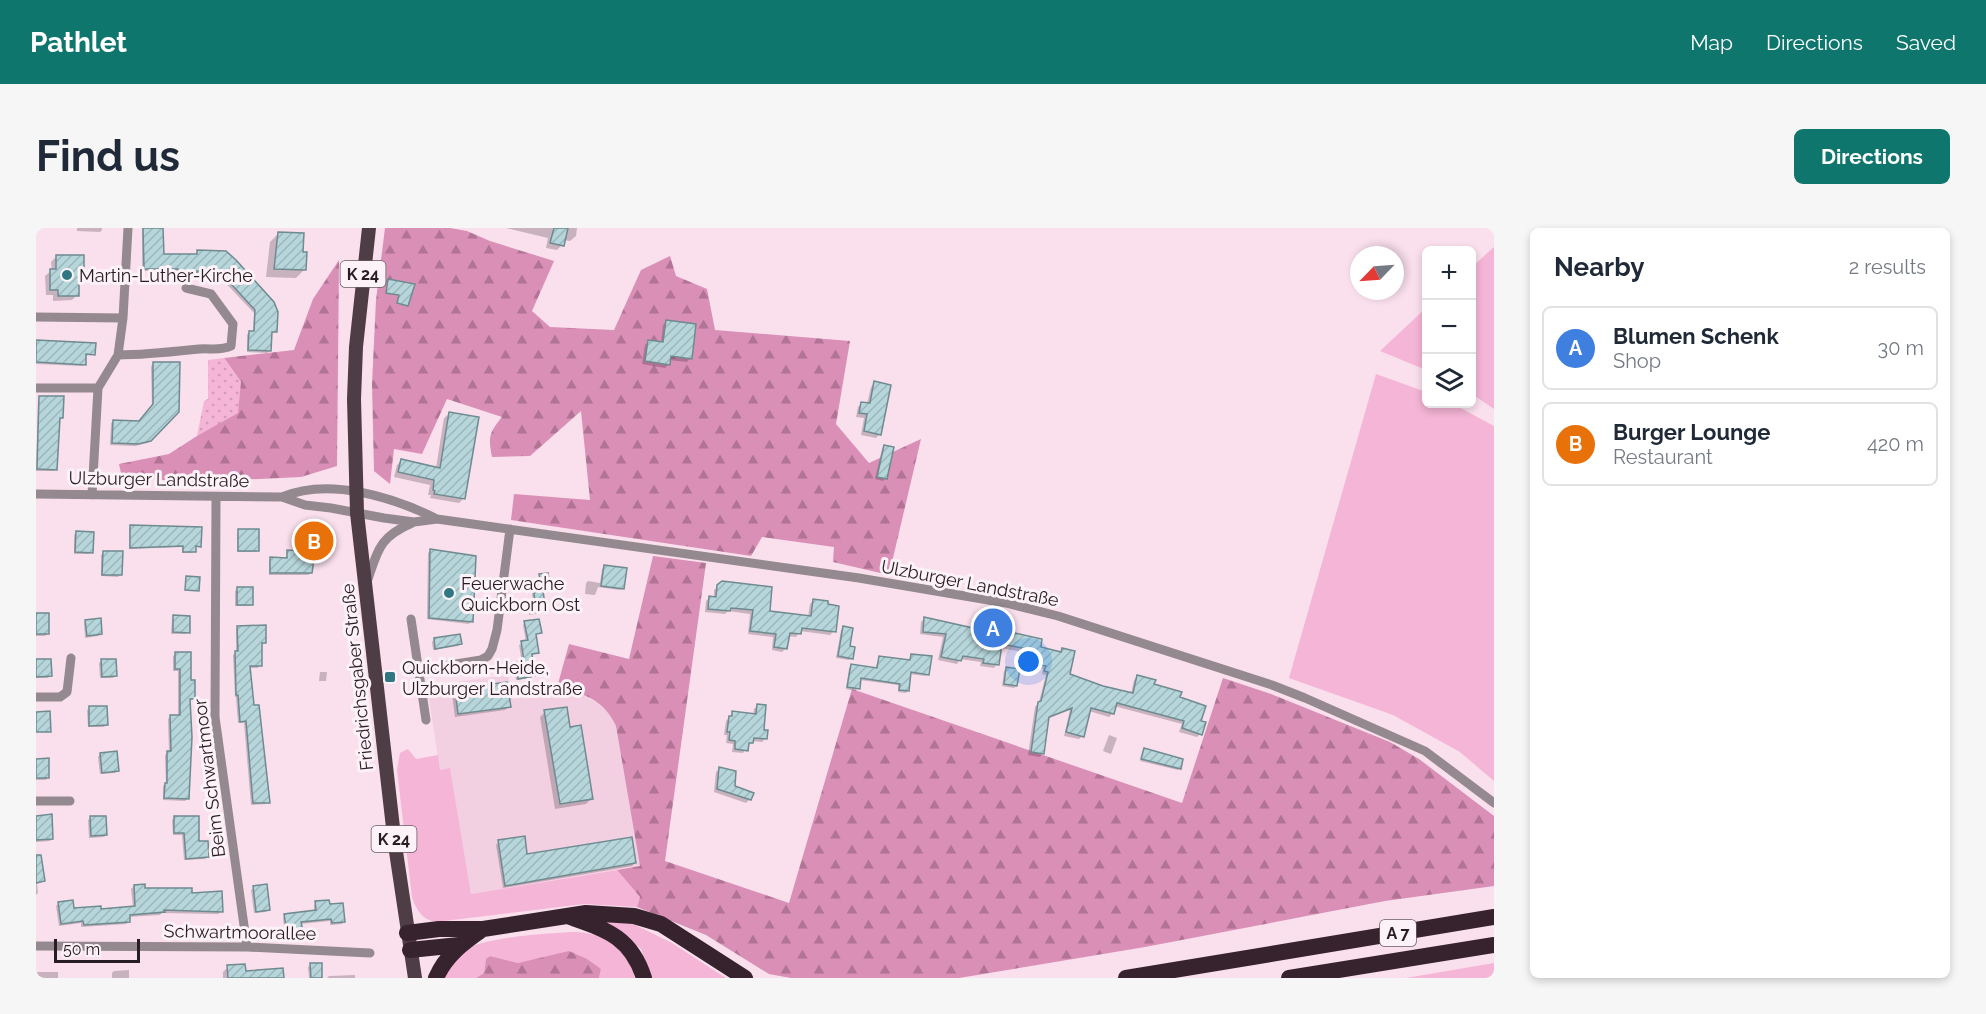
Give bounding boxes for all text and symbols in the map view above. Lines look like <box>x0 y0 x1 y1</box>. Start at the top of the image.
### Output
text: Pathlet <box>30 26 127 59</box>
text: Map <box>1690 30 1733 55</box>
text: Directions <box>1766 30 1863 55</box>
text: Saved <box>1896 30 1956 55</box>
button: Directions <box>1794 129 1950 184</box>
text: Find us <box>36 132 180 181</box>
north arrow <box>1350 246 1404 300</box>
map controls <box>1422 246 1476 408</box>
button: + <box>1422 246 1476 300</box>
text: Nearby <box>1554 252 1644 282</box>
text: 2 results <box>1849 255 1926 279</box>
road number: K 24 <box>340 261 386 287</box>
place label: Martin-Luther-Kirche <box>79 265 253 286</box>
marker: Martin-Luther-Kirche <box>60 268 74 282</box>
button: − <box>1422 300 1476 354</box>
text: Blumen Schenk <box>1613 323 1779 349</box>
text: A <box>1569 336 1582 360</box>
text: 30 m <box>1878 336 1924 360</box>
text: Shop <box>1613 349 1661 373</box>
button: layers <box>1422 354 1476 408</box>
text: Burger Lounge <box>1613 419 1770 445</box>
text: B <box>1569 432 1582 456</box>
text: 420 m <box>1867 432 1924 456</box>
text: Restaurant <box>1613 445 1713 469</box>
street label: Ulzburger Landstraße <box>69 467 250 491</box>
pin: B <box>294 518 334 564</box>
street label: Ulzburger Landstraße <box>879 555 1061 611</box>
place label: Feuerwache Quickborn Ost <box>461 573 580 615</box>
street label: Friedrichsgaber Straße <box>337 582 377 771</box>
marker: Feuerwache Quickborn Ost <box>442 586 456 600</box>
pin: A <box>974 606 1012 650</box>
your location <box>1014 647 1043 676</box>
place label: Quickborn-Heide, Ulzburger Landstraße <box>402 657 583 699</box>
marker: Quickborn-Heide, Ulzburger Landstraße <box>383 670 397 684</box>
street label: Beim Schwartmoor <box>189 697 229 858</box>
road number: K 24 <box>372 826 416 852</box>
street label: Schwartmoorallee <box>164 920 317 944</box>
road number: A 7 <box>1380 920 1416 946</box>
scale bar <box>54 936 140 964</box>
text: 50 m <box>63 940 100 959</box>

